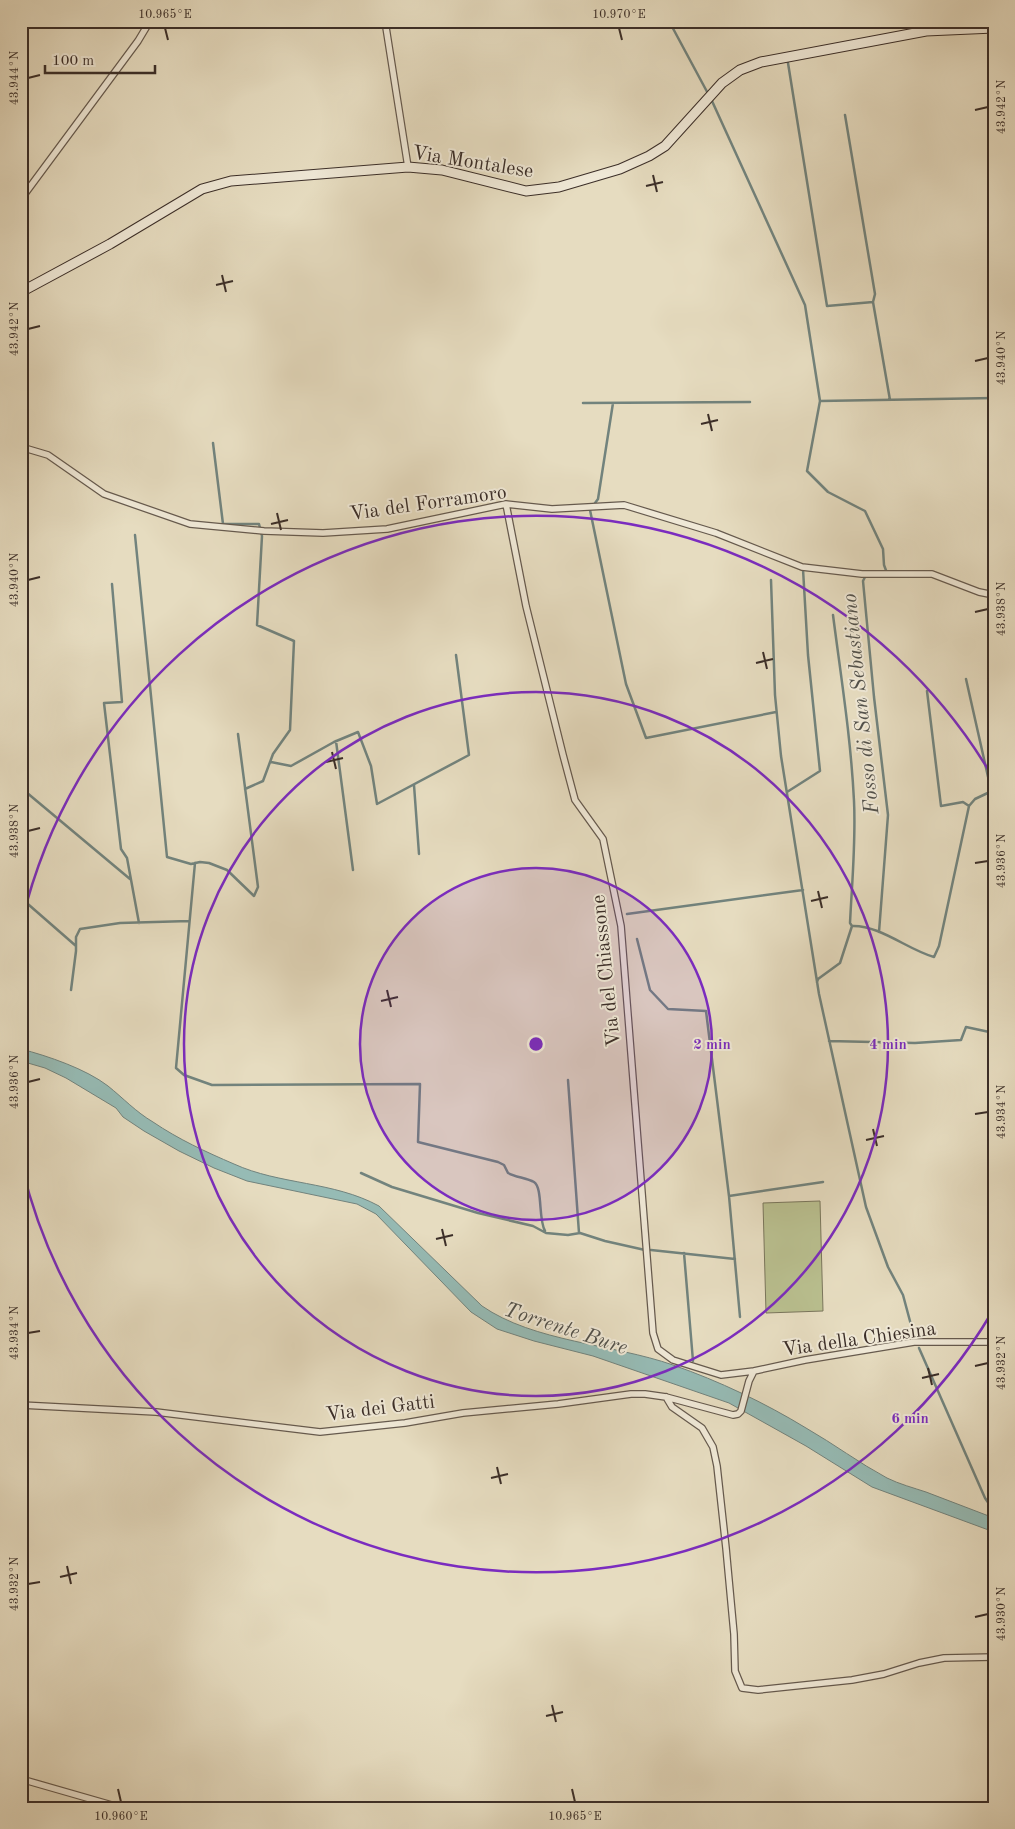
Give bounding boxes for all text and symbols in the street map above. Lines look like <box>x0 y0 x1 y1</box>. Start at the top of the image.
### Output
text: 10.965°E <box>138 8 192 21</box>
text: 10.970°E <box>592 9 646 21</box>
scale bar <box>45 42 155 74</box>
text: 43.944°N <box>9 51 21 105</box>
text: 100 m <box>52 54 94 69</box>
text: 43.942°N <box>996 80 1008 134</box>
street label: Via Montalese <box>411 144 535 182</box>
text: 43.942°N <box>9 302 21 356</box>
text: 43.940°N <box>996 331 1008 385</box>
street label: Via del Forramoro <box>349 483 508 525</box>
text: 43.940°N <box>9 553 21 607</box>
text: 43.938°N <box>996 582 1008 636</box>
water label: Fosso di San Sebastiano <box>839 592 884 816</box>
text: 43.938°N <box>9 804 21 858</box>
text: 43.936°N <box>996 834 1008 888</box>
street label: Via del Chiassone <box>589 894 625 1048</box>
centre of rings <box>527 1035 545 1053</box>
text: 2 min <box>693 1038 731 1053</box>
text: 4 min <box>869 1038 907 1053</box>
text: 43.936°N <box>9 1055 21 1109</box>
text: 43.934°N <box>996 1085 1008 1139</box>
water label: Torrente Bure <box>501 1300 630 1359</box>
text: 43.934°N <box>9 1306 21 1360</box>
street label: Via della Chiesina <box>781 1319 938 1361</box>
text: 43.932°N <box>996 1336 1008 1390</box>
street label: Via dei Gatti <box>325 1392 436 1426</box>
text: 6 min <box>891 1412 929 1427</box>
text: 43.932°N <box>9 1557 21 1611</box>
text: 43.930°N <box>996 1587 1008 1641</box>
text: 10.965°E <box>548 1810 602 1823</box>
text: 10.960°E <box>94 1811 148 1823</box>

